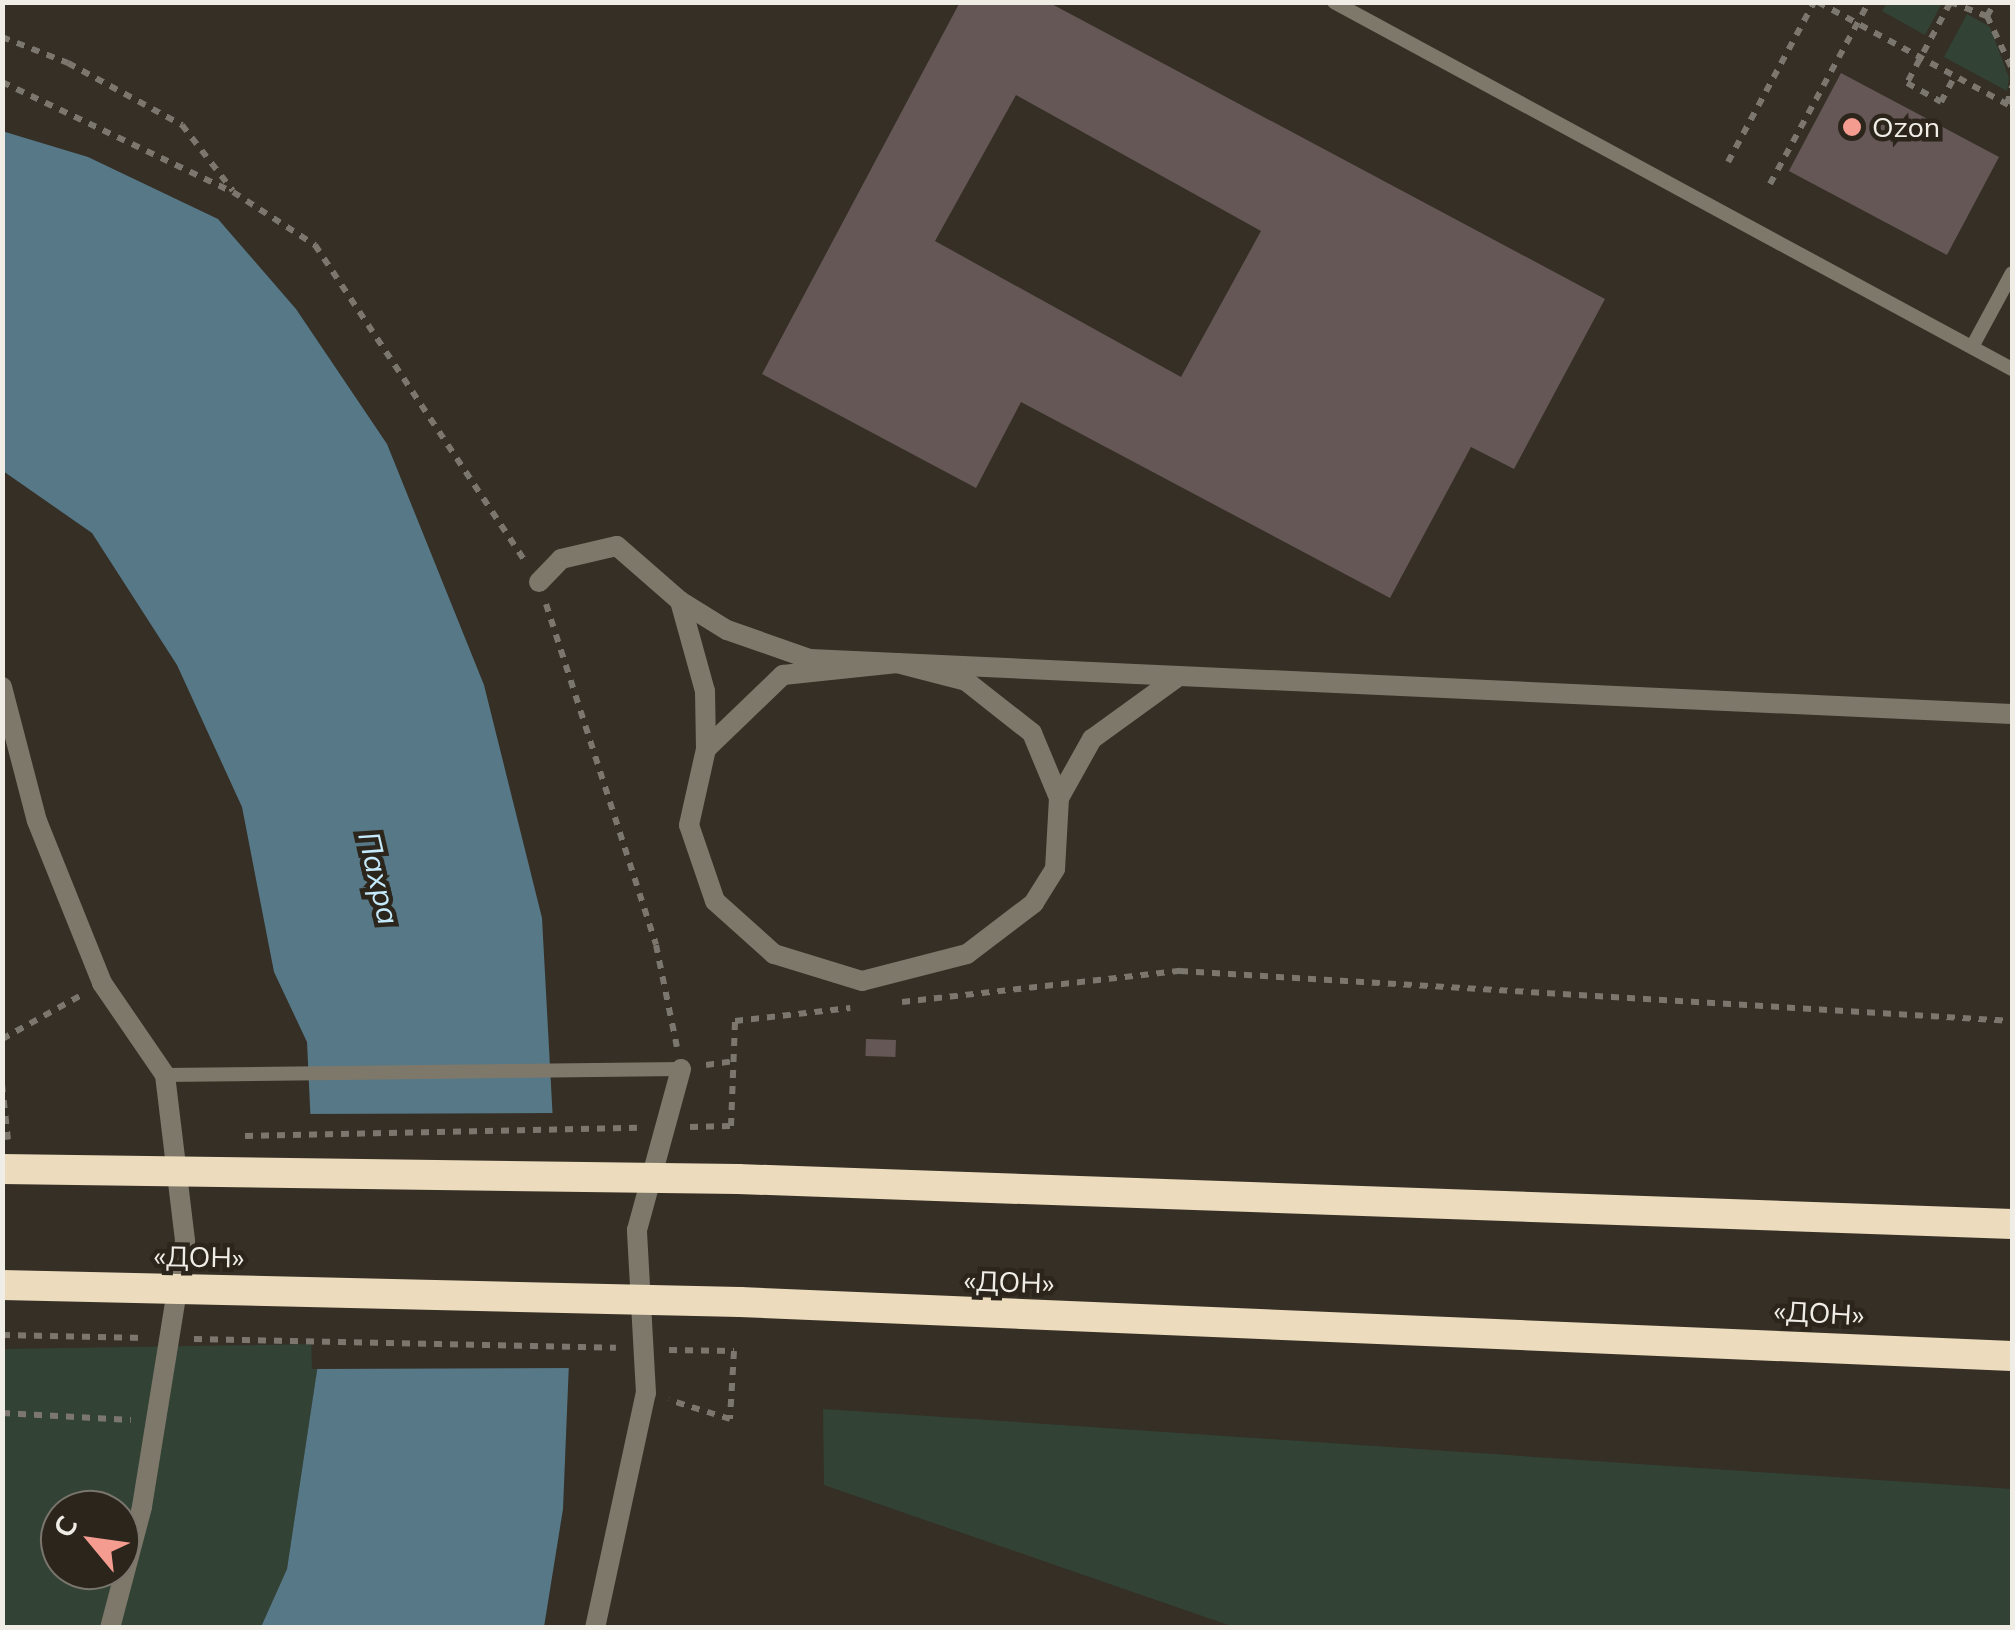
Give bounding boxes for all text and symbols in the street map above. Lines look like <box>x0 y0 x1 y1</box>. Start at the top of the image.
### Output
place label: Ozon <box>1872 110 1940 144</box>
marker: Ozon <box>1841 116 1863 138</box>
water label: Пахра <box>351 828 407 928</box>
street label: «ДОН» <box>153 1239 245 1275</box>
street label: «ДОН» <box>963 1264 1055 1300</box>
street label: «ДОН» <box>1773 1294 1865 1332</box>
north arrow <box>40 1490 140 1590</box>
text: С <box>45 1509 85 1543</box>

